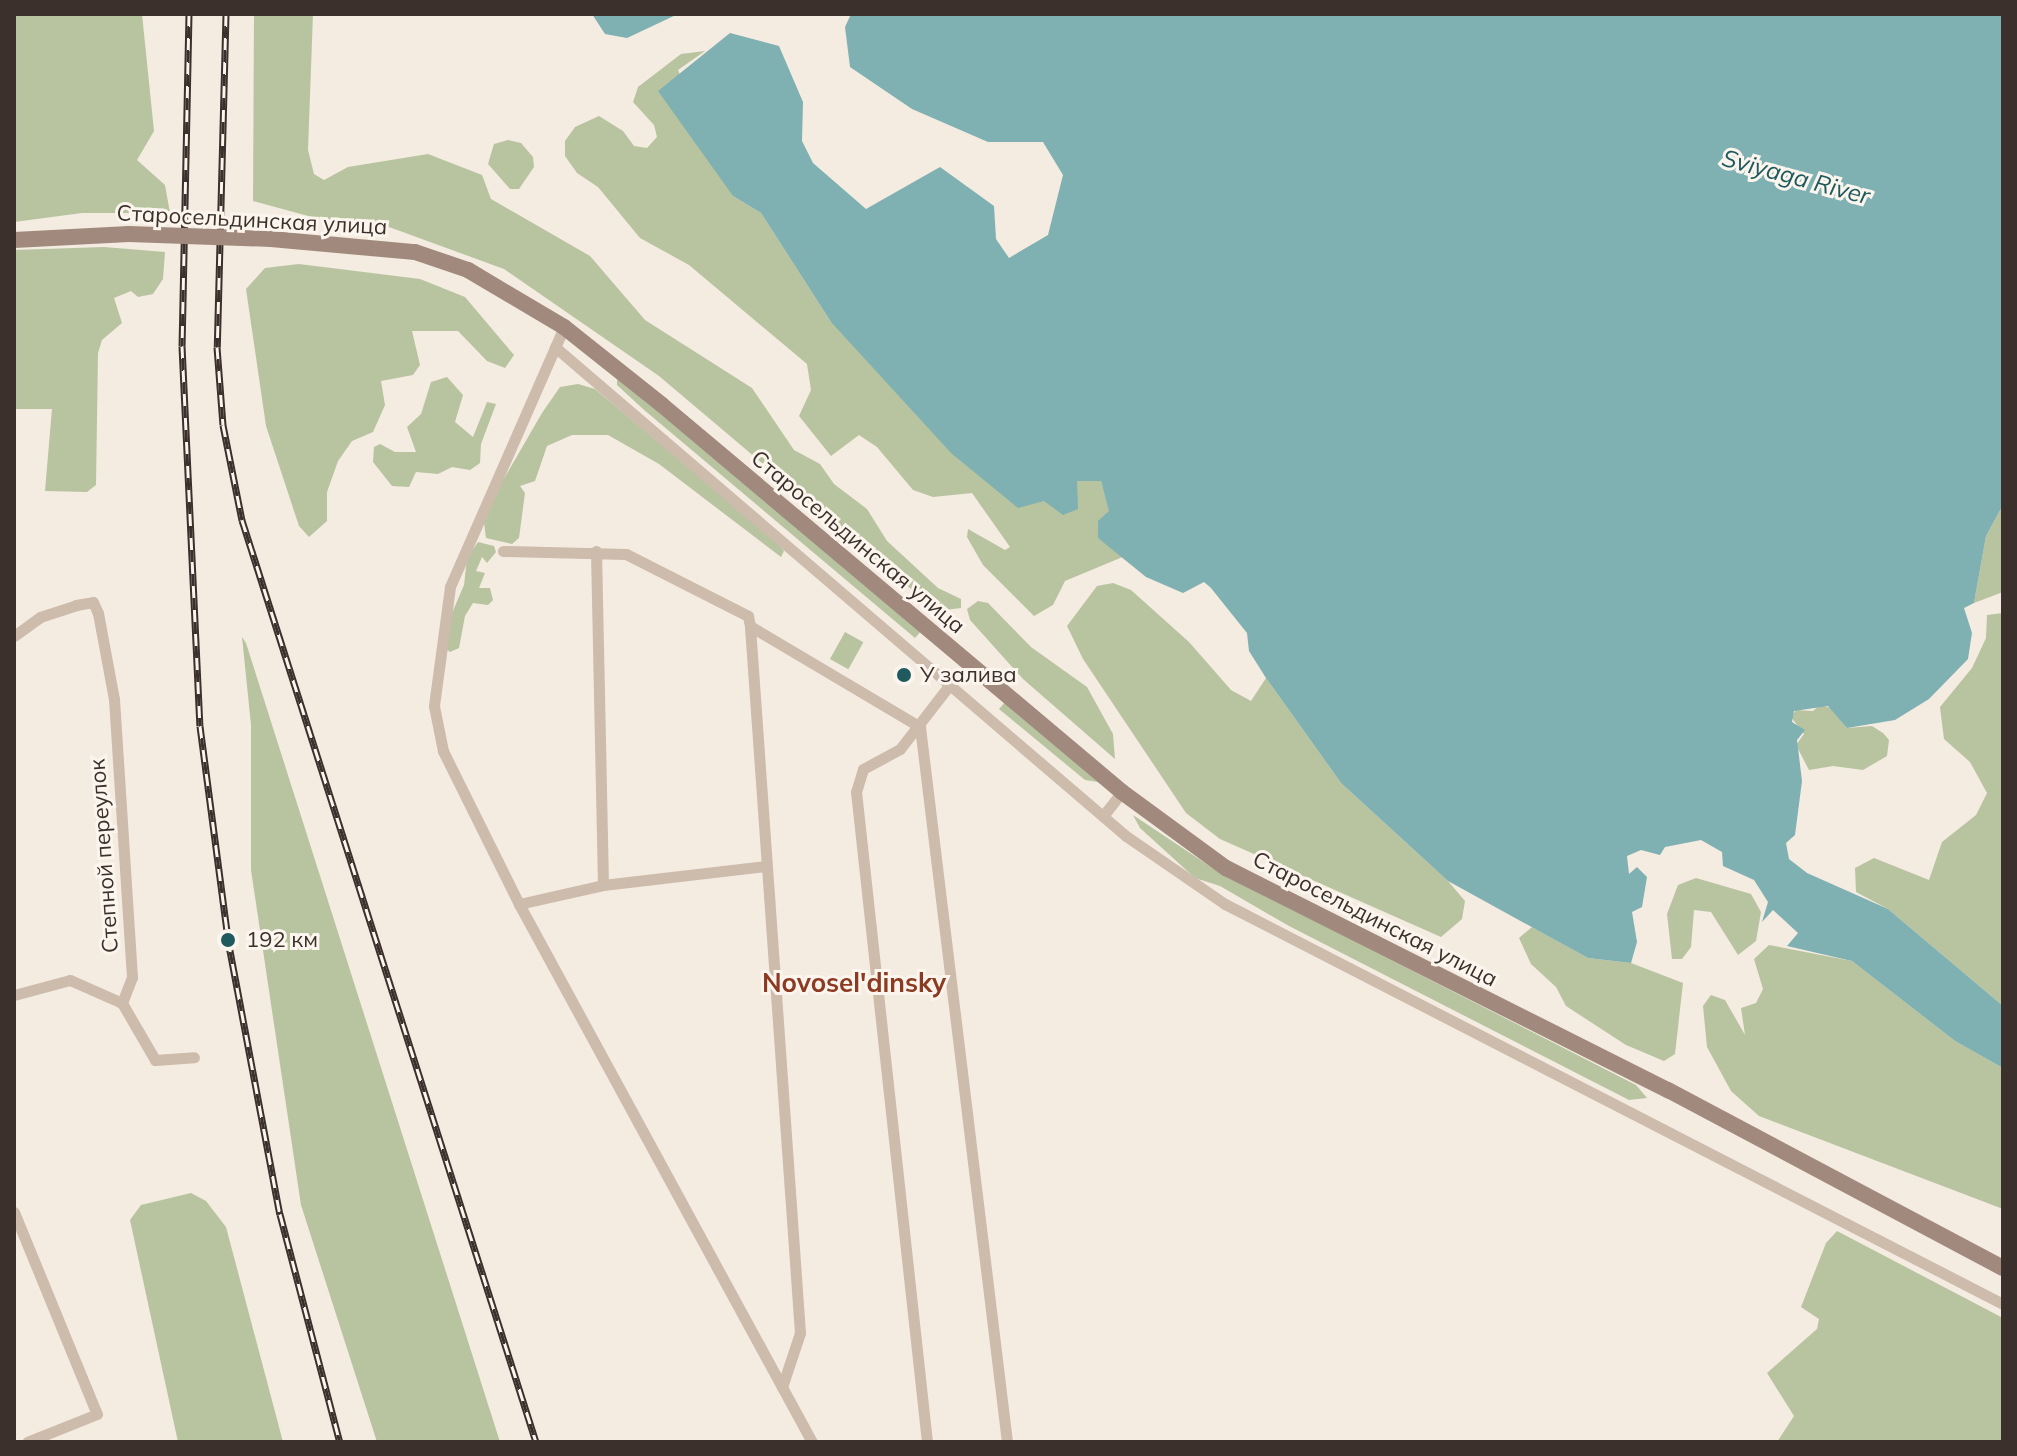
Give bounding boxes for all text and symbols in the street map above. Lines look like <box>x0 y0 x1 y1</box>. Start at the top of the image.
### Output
water label: Sviyaga River <box>1719 143 1873 211</box>
street label: Старосельдинская улица <box>116 200 388 240</box>
street label: Старосельдинская улица <box>746 445 970 639</box>
place label: У залива <box>920 662 1017 688</box>
marker: У залива <box>895 666 913 684</box>
street label: Степной переулок <box>84 758 124 954</box>
street label: Старосельдинская улица <box>1248 846 1502 992</box>
place label: 192 км <box>246 927 318 953</box>
marker: 192 км <box>217 929 239 951</box>
district label: Novosel'dinsky <box>762 967 946 999</box>

